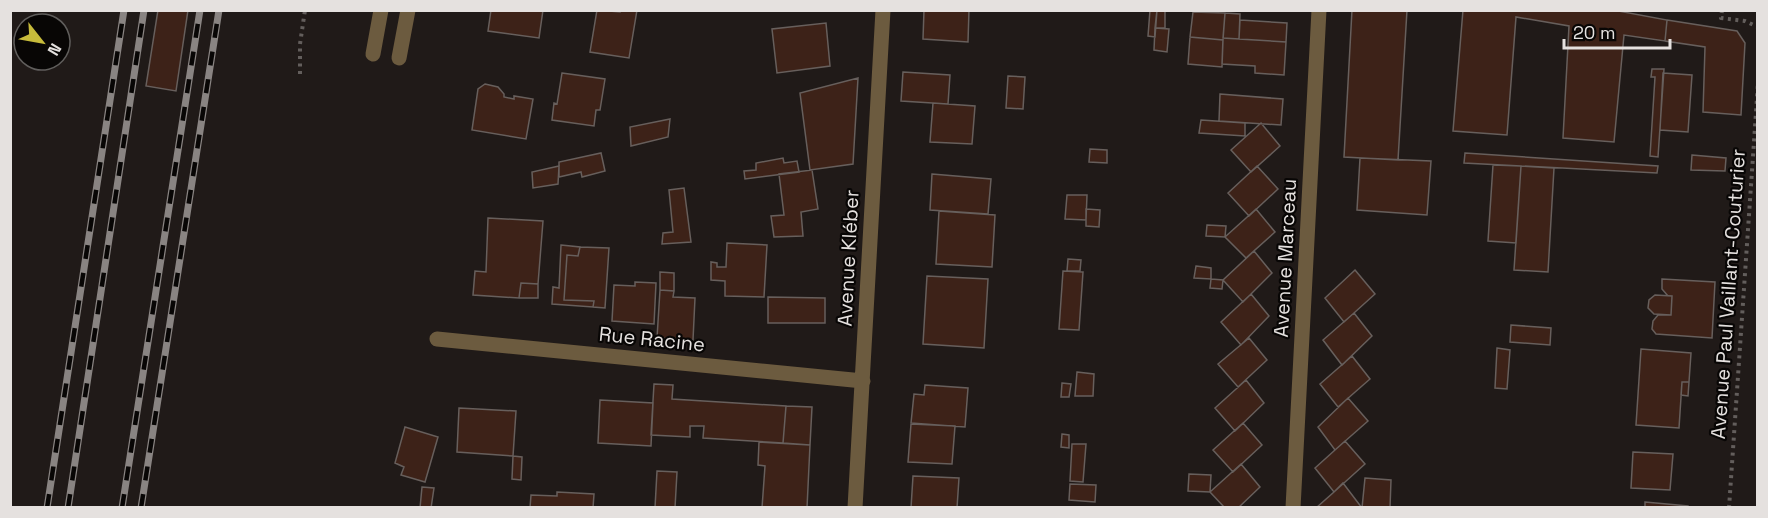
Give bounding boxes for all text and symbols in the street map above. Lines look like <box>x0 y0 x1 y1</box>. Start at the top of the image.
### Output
north arrow <box>12 12 72 72</box>
scale bar <box>1564 12 1670 50</box>
text: 20 m <box>1573 21 1616 44</box>
text: N <box>43 39 66 59</box>
street label: Avenue Paul Vaillant-Couturier <box>1705 148 1751 440</box>
street label: Avenue Marceau <box>1268 178 1302 338</box>
street label: Avenue Kléber <box>831 189 865 327</box>
street label: Rue Racine <box>598 320 706 358</box>

